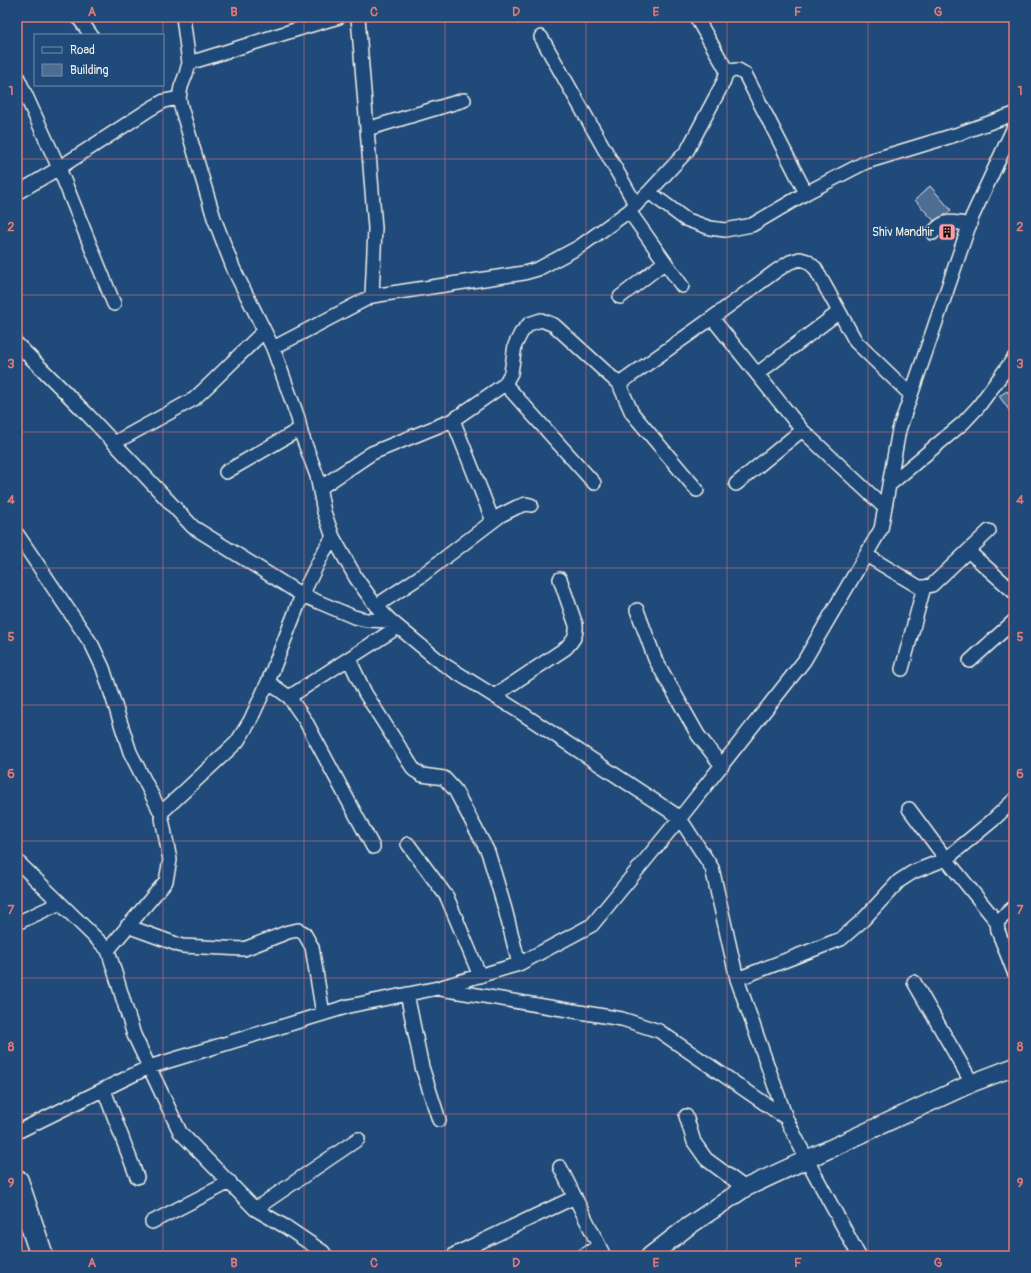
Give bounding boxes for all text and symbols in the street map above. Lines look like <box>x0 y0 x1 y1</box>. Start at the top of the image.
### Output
text: A <box>88 4 97 20</box>
text: B <box>230 4 238 20</box>
text: C <box>370 4 378 20</box>
text: D <box>512 4 520 20</box>
text: E <box>653 4 660 20</box>
text: F <box>794 4 802 20</box>
text: G <box>934 4 943 20</box>
legend <box>34 34 164 86</box>
text: Road <box>70 43 95 58</box>
text: Building <box>70 63 109 78</box>
text: 1 <box>8 83 14 99</box>
text: 1 <box>1017 83 1023 99</box>
text: 2 <box>7 219 15 235</box>
text: 2 <box>1016 219 1024 235</box>
building icon: Shiv Mandhir <box>937 222 957 242</box>
place label: Shiv Mandhir <box>872 225 935 240</box>
text: 3 <box>7 356 15 372</box>
text: 3 <box>1016 356 1024 372</box>
text: 4 <box>7 492 15 508</box>
text: 4 <box>1016 492 1024 508</box>
text: 5 <box>7 629 15 645</box>
text: 5 <box>1016 629 1024 645</box>
text: 6 <box>7 766 15 782</box>
text: 6 <box>1016 766 1024 782</box>
text: 7 <box>8 902 15 918</box>
text: 7 <box>1017 902 1024 918</box>
text: 8 <box>8 1039 15 1055</box>
text: 8 <box>1017 1039 1024 1055</box>
text: 9 <box>8 1175 15 1191</box>
text: 9 <box>1017 1175 1024 1191</box>
text: A <box>88 1255 97 1271</box>
text: B <box>230 1255 238 1271</box>
text: C <box>370 1255 378 1271</box>
text: D <box>512 1255 520 1271</box>
text: E <box>653 1255 660 1271</box>
text: F <box>794 1255 802 1271</box>
text: G <box>934 1255 943 1271</box>

